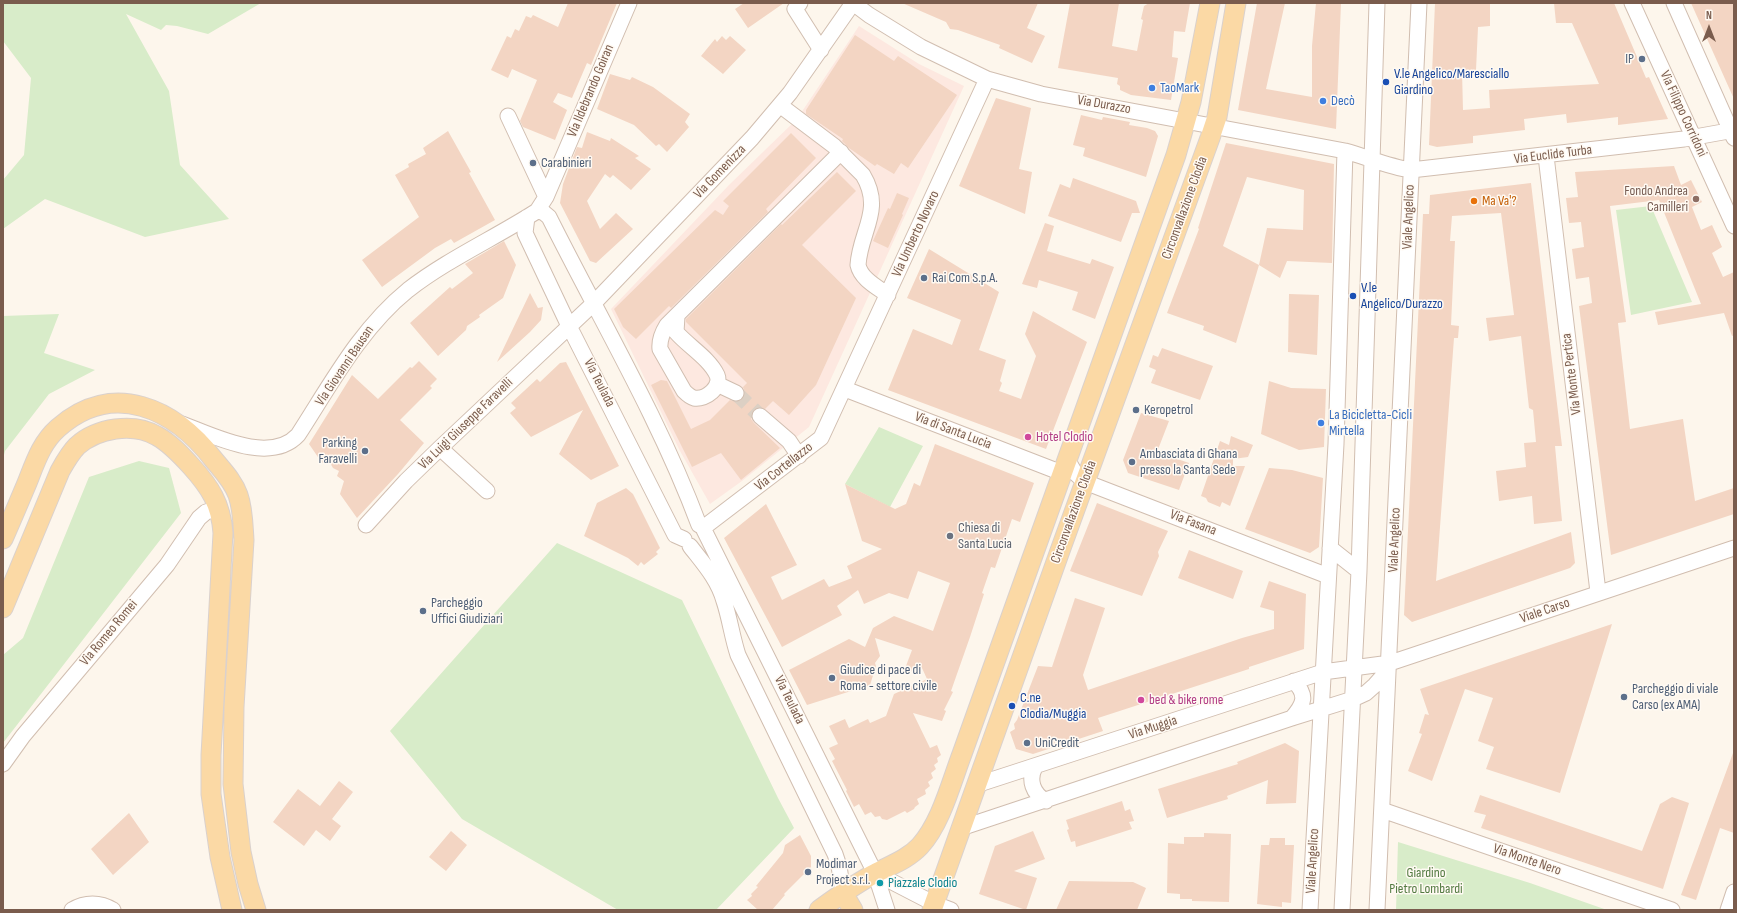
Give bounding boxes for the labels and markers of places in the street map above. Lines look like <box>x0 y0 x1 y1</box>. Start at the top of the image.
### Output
place label: IP <box>1625 51 1634 67</box>
marker: IP <box>1637 54 1647 64</box>
place label: V.le Angelico/Maresciallo Giardino <box>1394 66 1509 98</box>
marker: V.le Angelico/Maresciallo Giardino <box>1381 77 1391 87</box>
place label: TaoMark <box>1160 80 1199 96</box>
marker: TaoMark <box>1147 83 1157 93</box>
place label: Decò <box>1331 93 1355 109</box>
marker: Decò <box>1318 96 1328 106</box>
place label: Carabinieri <box>541 155 591 171</box>
marker: Carabinieri <box>528 158 538 168</box>
place label: Fondo Andrea Camilleri <box>1624 183 1688 216</box>
place label: Ma Va'? <box>1482 193 1516 209</box>
marker: Fondo Andrea Camilleri <box>1691 194 1701 204</box>
marker: Ma Va'? <box>1469 196 1479 206</box>
place label: Rai Com S.p.A. <box>932 270 998 286</box>
marker: Rai Com S.p.A. <box>919 273 929 283</box>
place label: V.le Angelico/Durazzo <box>1361 280 1443 312</box>
marker: V.le Angelico/Durazzo <box>1348 291 1358 301</box>
place label: Keropetrol <box>1144 402 1193 418</box>
marker: Keropetrol <box>1131 405 1141 415</box>
place label: La Bicicletta-Cicli Mirtella <box>1329 407 1412 440</box>
marker: La Bicicletta-Cicli Mirtella <box>1316 418 1326 428</box>
place label: Hotel Clodio <box>1036 429 1093 445</box>
marker: Hotel Clodio <box>1023 432 1033 442</box>
place label: Parking Faravelli <box>318 435 357 468</box>
marker: Parking Faravelli <box>360 446 370 456</box>
place label: Ambasciata di Ghana presso la Santa Sede <box>1140 446 1237 478</box>
marker: Ambasciata di Ghana presso la Santa Sede <box>1127 457 1137 467</box>
place label: Chiesa di Santa Lucia <box>958 520 1012 552</box>
marker: Chiesa di Santa Lucia <box>945 531 955 541</box>
place label: Parcheggio Uffici Giudiziari <box>431 595 503 628</box>
marker: Parcheggio Uffici Giudiziari <box>418 606 428 616</box>
place label: Giudice di pace di Roma - settore civile <box>840 662 937 694</box>
marker: Giudice di pace di Roma - settore civile <box>827 673 837 683</box>
place label: Parcheggio di viale Carso (ex AMA) <box>1632 681 1718 714</box>
place label: C.ne Clodia/Muggia <box>1020 690 1086 722</box>
place label: bed & bike rome <box>1149 692 1223 708</box>
marker: Parcheggio di viale Carso (ex AMA) <box>1619 692 1629 702</box>
marker: bed & bike rome <box>1136 695 1146 705</box>
marker: C.ne Clodia/Muggia <box>1007 701 1017 711</box>
place label: UniCredit <box>1035 735 1079 751</box>
marker: UniCredit <box>1022 738 1032 748</box>
place label: Modimar Project s.r.l. <box>816 856 870 888</box>
marker: Modimar Project s.r.l. <box>803 867 813 877</box>
place label: Piazzale Clodio <box>888 875 957 891</box>
marker: Piazzale Clodio <box>875 878 885 888</box>

